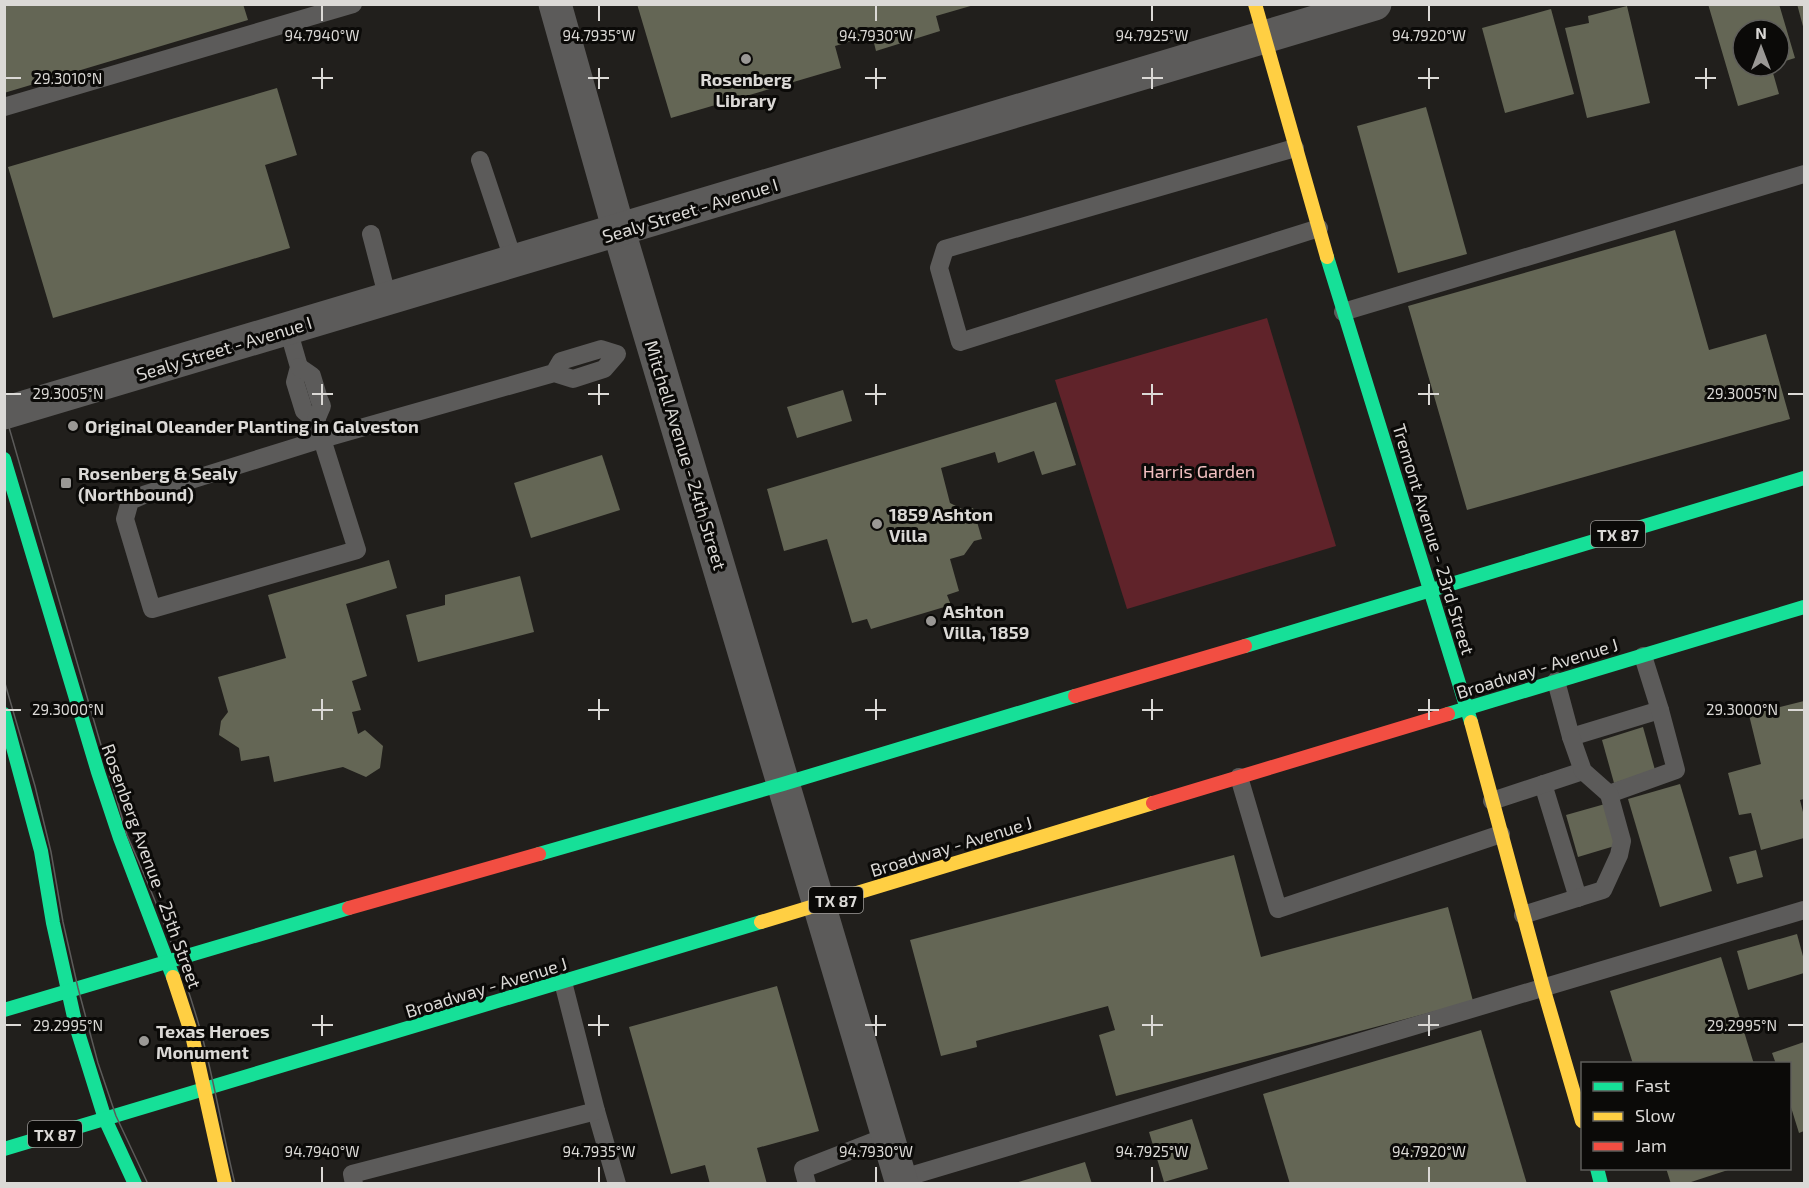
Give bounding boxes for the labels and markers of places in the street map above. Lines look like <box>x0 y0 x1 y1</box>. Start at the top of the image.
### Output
marker: Rosenberg Library <box>739 52 753 66</box>
place label: Rosenberg Library <box>700 68 792 111</box>
place label: Original Oleander Planting in Galveston <box>85 415 419 437</box>
marker: Original Oleander Planting in Galveston <box>66 419 80 433</box>
place label: Rosenberg & Sealy (Northbound) <box>78 462 239 505</box>
marker: Rosenberg & Sealy (Northbound) <box>59 476 73 490</box>
place label: 1859 Ashton Villa <box>889 503 993 546</box>
marker: 1859 Ashton Villa <box>870 517 884 531</box>
place label: Ashton Villa, 1859 <box>943 600 1029 643</box>
marker: Ashton Villa, 1859 <box>924 614 938 628</box>
place label: Texas Heroes Monument <box>156 1020 269 1063</box>
marker: Texas Heroes Monument <box>137 1034 151 1048</box>

